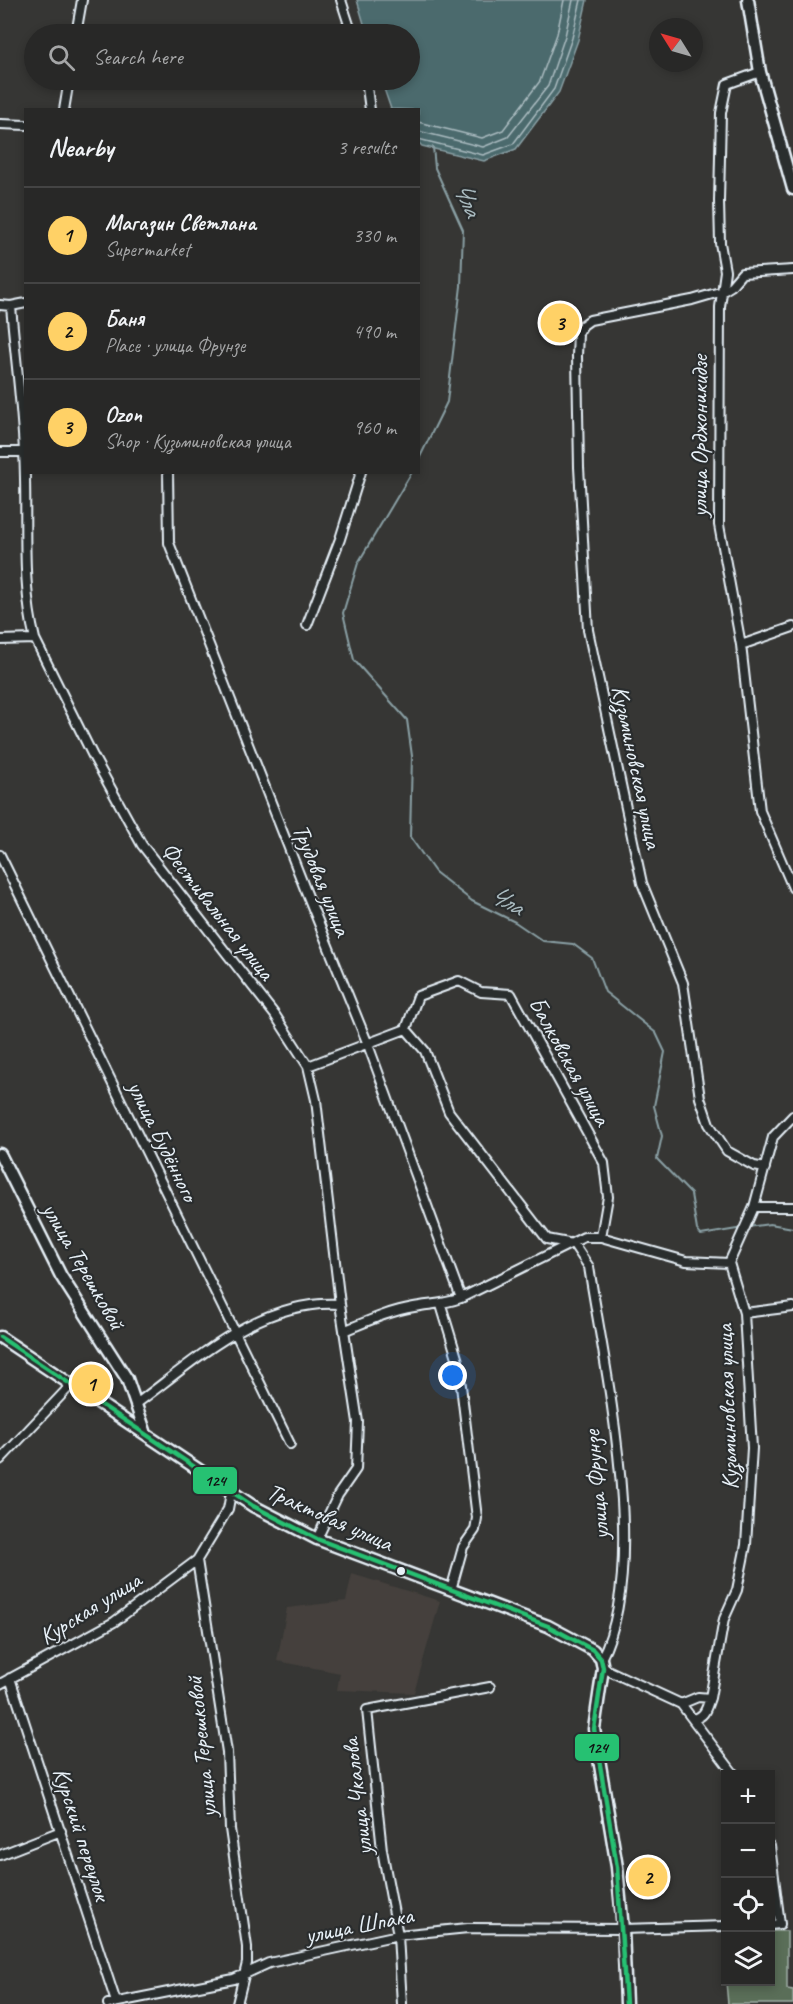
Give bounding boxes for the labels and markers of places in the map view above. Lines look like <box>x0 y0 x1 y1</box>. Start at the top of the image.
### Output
pin: 3 <box>540 300 580 346</box>
pin: 1 <box>72 1362 110 1406</box>
unlabelled marker <box>395 1565 407 1577</box>
pin: 2 <box>628 1854 668 1900</box>

